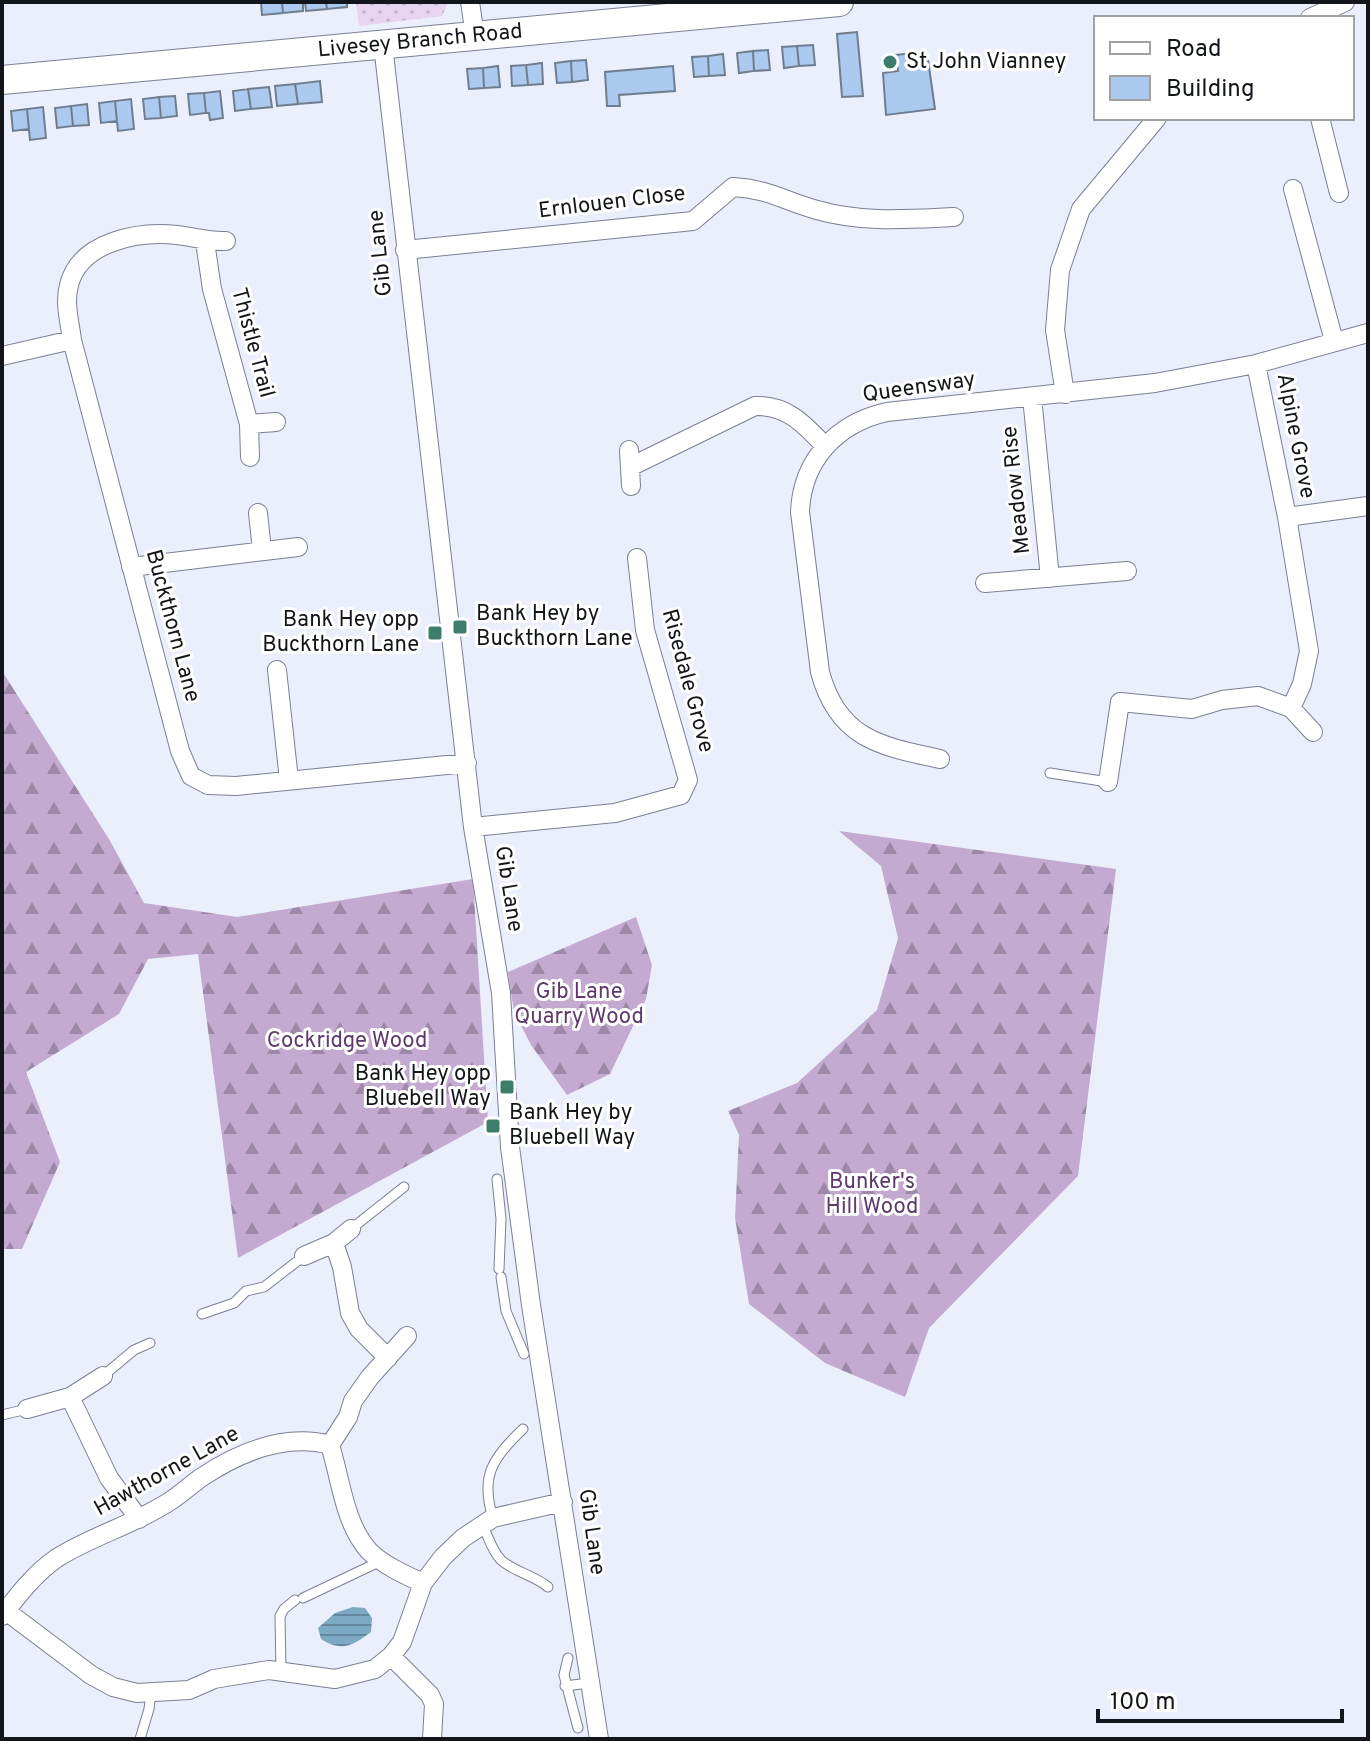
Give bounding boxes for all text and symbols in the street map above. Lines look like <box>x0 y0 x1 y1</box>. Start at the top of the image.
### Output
legend <box>1094 16 1354 120</box>
street label: Livesey Branch Road <box>317 18 524 64</box>
text: Road <box>1166 35 1222 65</box>
place label: St John Vianney <box>906 49 1066 76</box>
marker: St John Vianney <box>881 53 899 71</box>
text: Building <box>1166 75 1255 105</box>
street label: Ernlouen Close <box>537 181 687 225</box>
street label: Gib Lane <box>363 208 399 298</box>
street label: Thistle Trail <box>224 285 280 401</box>
street label: Queensway <box>861 367 977 409</box>
street label: Alpine Grove <box>1270 371 1320 501</box>
street label: Meadow Rise <box>997 425 1037 555</box>
street label: Buckthorn Lane <box>139 547 205 705</box>
place label: Bank Hey by Buckthorn Lane <box>476 601 633 653</box>
street label: Risedale Grove <box>655 606 719 756</box>
place label: Bank Hey opp Buckthorn Lane <box>262 607 419 659</box>
marker: Bank Hey by Buckthorn Lane <box>451 618 469 636</box>
marker: Bank Hey opp Buckthorn Lane <box>426 624 444 642</box>
street label: Gib Lane <box>488 844 528 934</box>
park label: Gib Lane Quarry Wood <box>514 979 644 1031</box>
park label: Cockridge Wood <box>267 1028 427 1055</box>
place label: Bank Hey opp Bluebell Way <box>355 1061 491 1113</box>
marker: Bank Hey opp Bluebell Way <box>498 1078 516 1096</box>
place label: Bank Hey by Bluebell Way <box>509 1100 635 1152</box>
marker: Bank Hey by Bluebell Way <box>484 1117 502 1135</box>
park label: Bunker's Hill Wood <box>826 1169 918 1221</box>
street label: Hawthorne Lane <box>90 1421 244 1523</box>
street label: Gib Lane <box>572 1487 610 1577</box>
scale bar <box>1098 1673 1342 1723</box>
text: 100 m <box>1110 1688 1176 1718</box>

